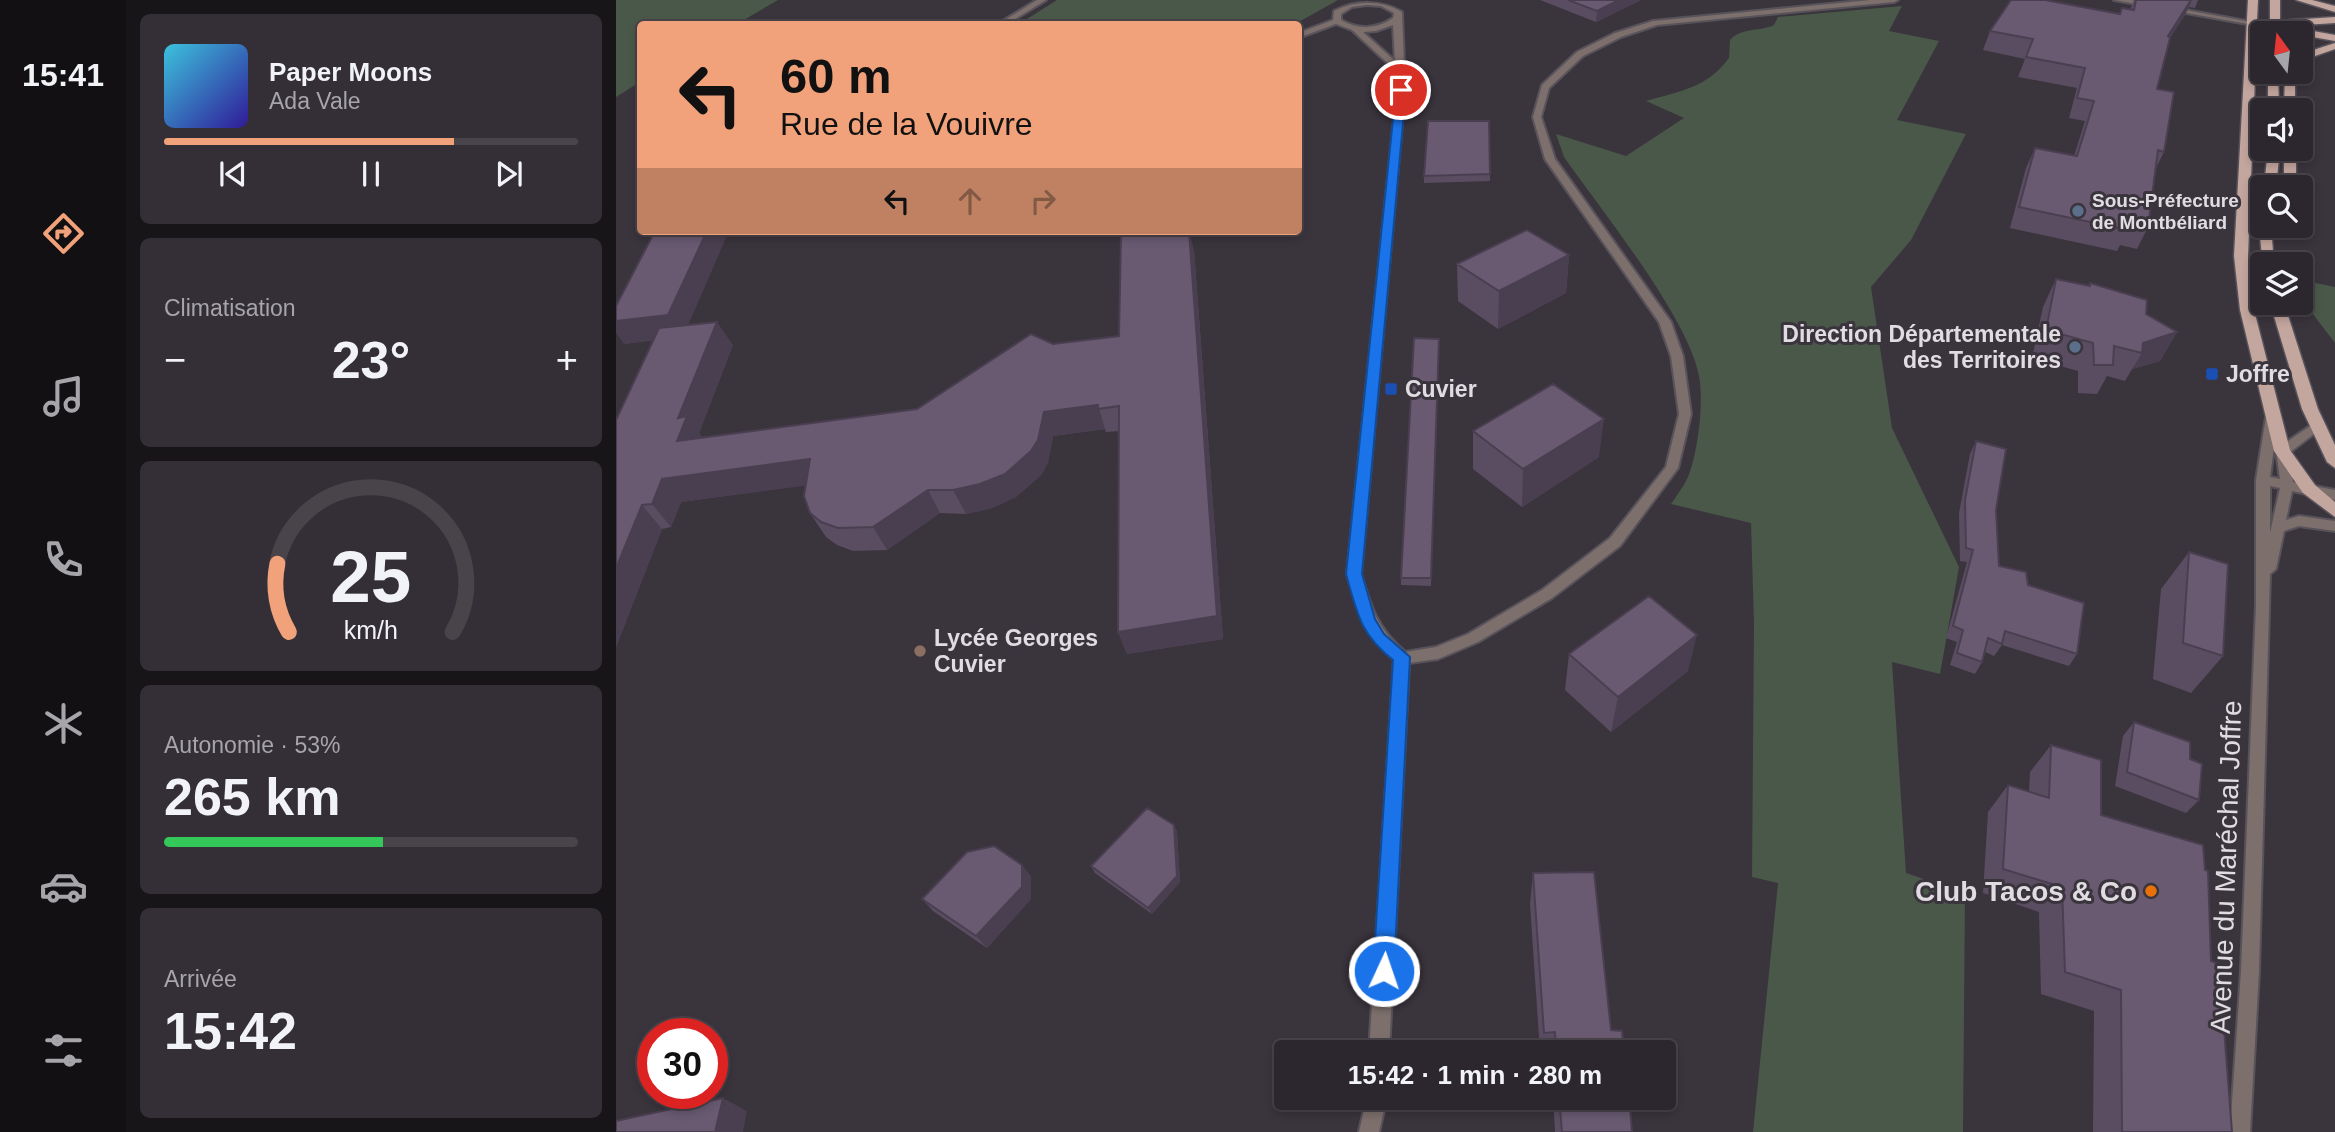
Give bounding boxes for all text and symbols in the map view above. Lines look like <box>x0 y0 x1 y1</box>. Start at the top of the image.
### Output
north arrow <box>2250 21 2314 84</box>
map controls <box>2250 21 2313 315</box>
icon: left <box>665 49 756 140</box>
text: 60 m <box>780 49 892 103</box>
text: 15:41 <box>22 57 104 93</box>
text: Paper Moons <box>269 57 432 87</box>
pin <box>1371 60 1431 120</box>
icon: arrive <box>1382 71 1420 109</box>
text: Ada Vale <box>269 88 361 114</box>
button: sound <box>2250 98 2313 161</box>
text: Rue de la Vouivre <box>780 106 1033 142</box>
icon: previous <box>214 155 252 193</box>
icon: pause <box>352 155 390 193</box>
icon: next <box>490 155 528 193</box>
button: search <box>2250 175 2313 238</box>
icon: left <box>878 182 916 220</box>
icon: ahead <box>951 182 989 220</box>
icon: right <box>1024 182 1062 220</box>
place label: Sous-Préfecture de Montbéliard <box>2092 190 2239 233</box>
marker: Sous-Préfecture de Montbéliard <box>2070 203 2086 219</box>
icon: directions <box>39 209 88 258</box>
button: layers <box>2250 252 2313 315</box>
text: Climatisation <box>164 295 296 321</box>
place label: Direction Départementale des Territoires <box>1782 321 2061 373</box>
text: 23° <box>332 331 410 389</box>
text: − <box>164 339 186 381</box>
text: + <box>556 339 578 381</box>
marker: Direction Départementale des Territoires <box>2067 339 2083 355</box>
place label: Joffre <box>2226 361 2290 387</box>
marker: Joffre <box>2204 366 2220 382</box>
icon: music <box>39 372 88 421</box>
place label: Cuvier <box>1405 376 1477 402</box>
marker: Cuvier <box>1383 381 1399 397</box>
icon: phone <box>39 535 88 584</box>
text: 25 <box>331 536 411 617</box>
text: km/h <box>344 616 398 644</box>
place label: Lycée Georges Cuvier <box>934 625 1098 677</box>
marker: Lycée Georges Cuvier <box>912 643 928 659</box>
icon: climate <box>39 699 88 748</box>
street label: Avenue du Maréchal Joffre <box>2205 700 2247 1034</box>
text: Autonomie · 53% <box>164 732 340 758</box>
text: 265 km <box>164 768 340 826</box>
icon: car <box>39 862 88 911</box>
place label: Club Tacos & Co <box>1915 876 2137 907</box>
marker: Club Tacos & Co <box>2143 883 2159 899</box>
position arrow <box>1347 934 1421 1008</box>
text: Arrivée <box>164 966 237 992</box>
text: 15:42 <box>164 1002 297 1060</box>
speed limit sign: 30 <box>637 1018 728 1109</box>
icon: filters <box>39 1026 88 1075</box>
text: 15:42 · 1 min · 280 m <box>1348 1060 1602 1090</box>

